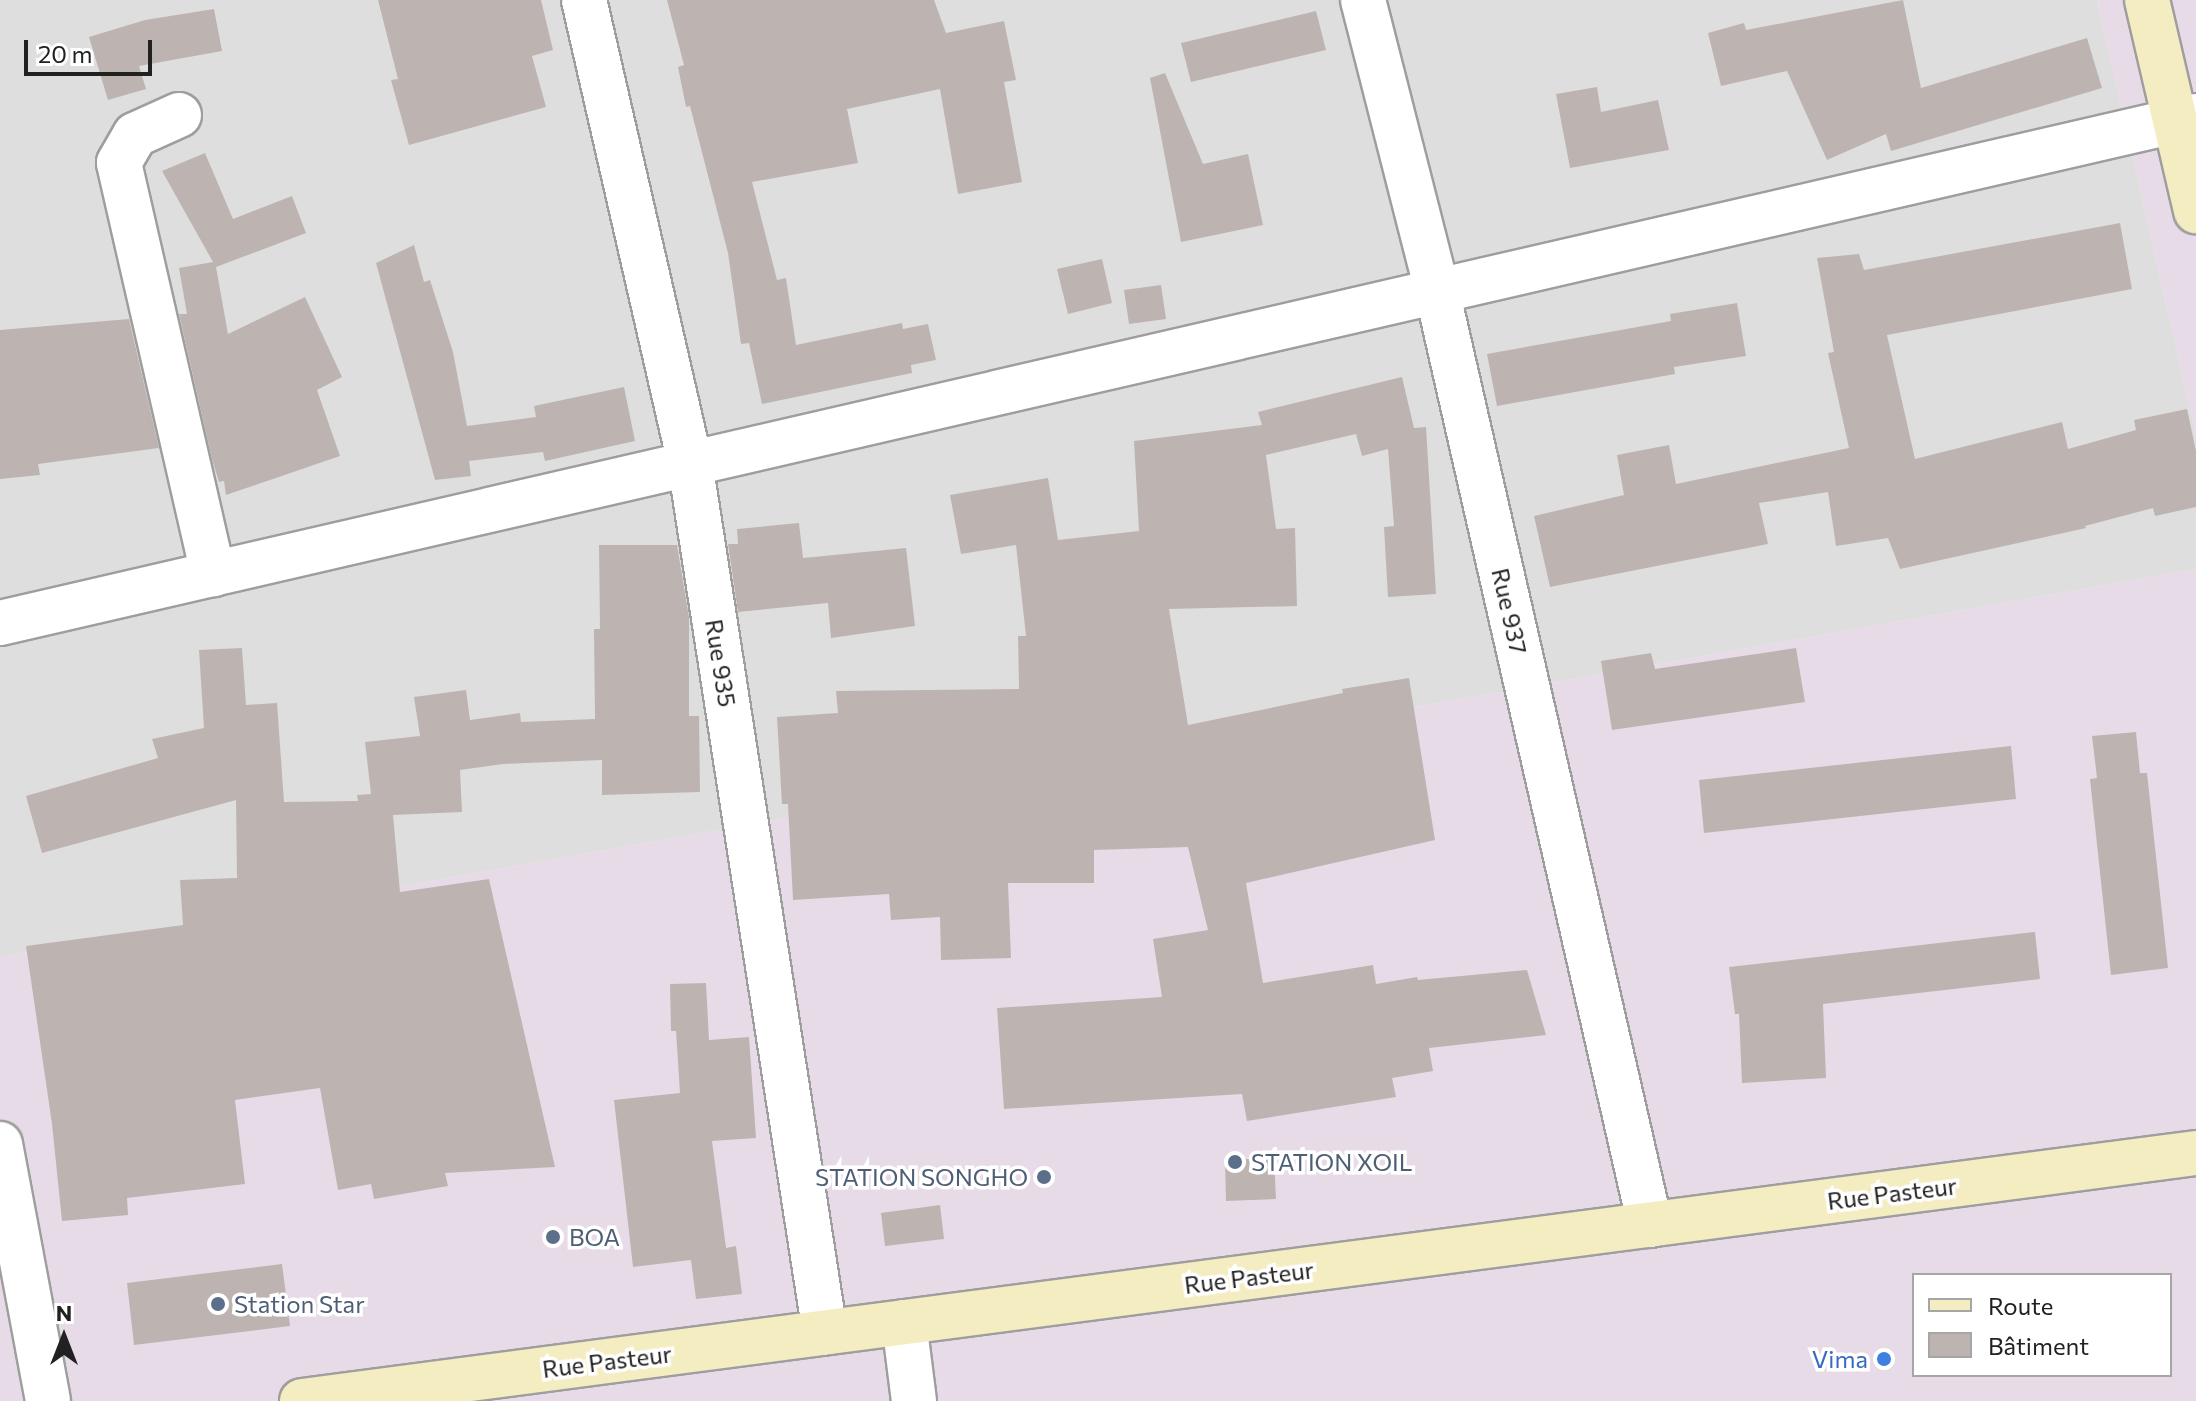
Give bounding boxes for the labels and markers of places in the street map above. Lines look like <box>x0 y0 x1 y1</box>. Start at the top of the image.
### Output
place label: STATION XOIL <box>1251 1148 1412 1176</box>
marker: STATION XOIL <box>1226 1153 1244 1171</box>
place label: STATION SONGHO <box>815 1163 1028 1191</box>
marker: STATION SONGHO <box>1035 1168 1053 1186</box>
place label: BOA <box>569 1223 620 1251</box>
marker: BOA <box>544 1228 562 1246</box>
place label: Station Star <box>234 1290 365 1318</box>
marker: Station Star <box>209 1295 227 1313</box>
place label: Vima <box>1812 1345 1868 1373</box>
marker: Vima <box>1875 1350 1893 1368</box>

